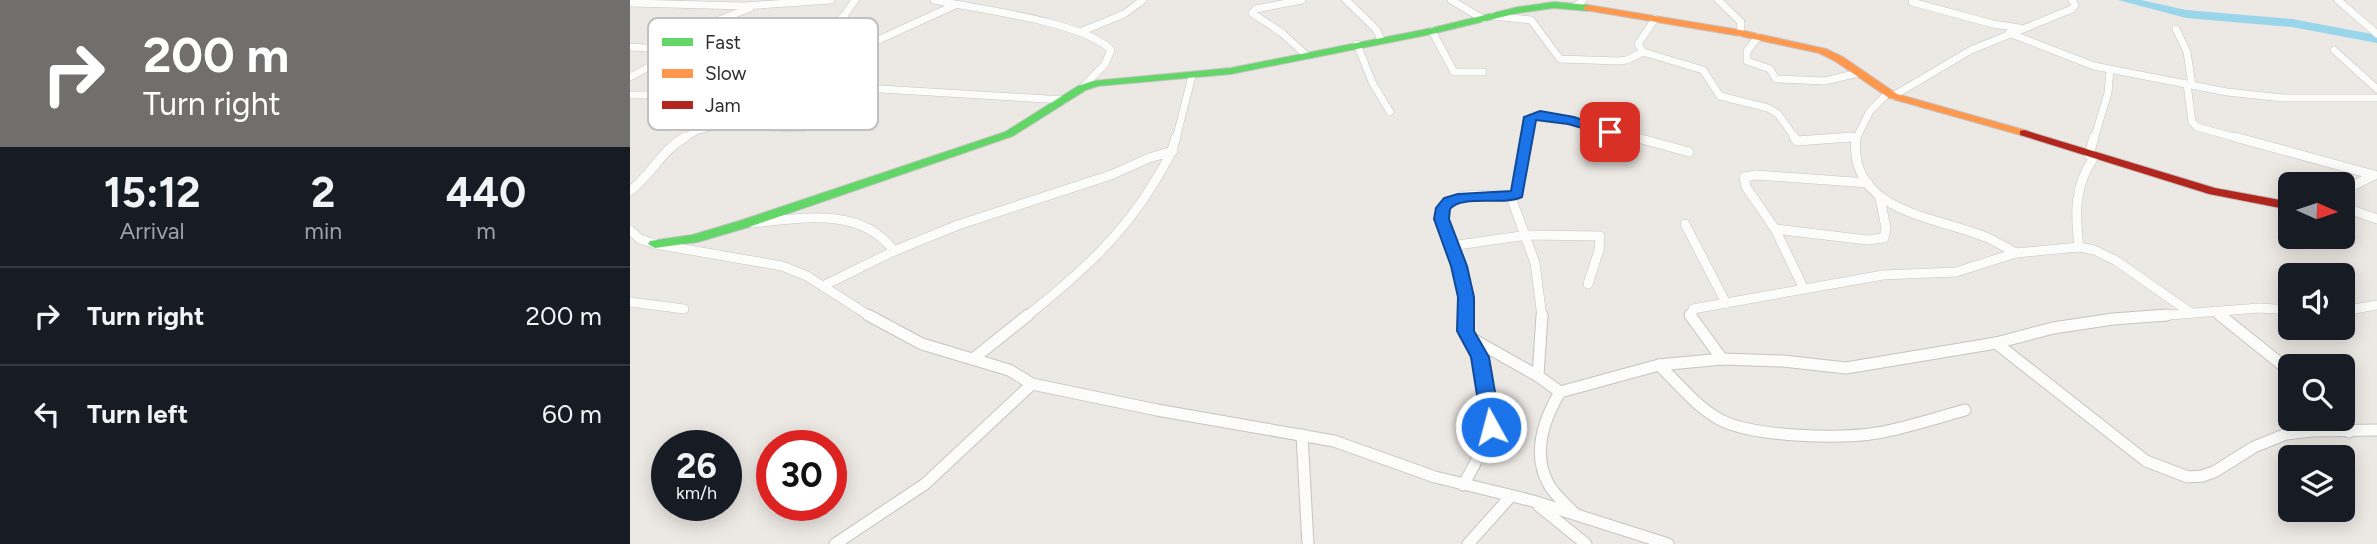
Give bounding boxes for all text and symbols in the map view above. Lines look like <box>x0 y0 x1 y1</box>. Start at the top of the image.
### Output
legend <box>648 18 878 130</box>
text: 200 m <box>143 25 289 84</box>
icon: right <box>28 28 119 119</box>
text: Fast <box>705 31 741 54</box>
text: Slow <box>705 62 747 85</box>
text: Turn right <box>143 85 281 123</box>
text: Jam <box>705 94 741 117</box>
pin <box>1580 102 1640 162</box>
icon: arrive <box>1591 113 1629 151</box>
text: 15:12 <box>104 167 201 218</box>
text: 2 <box>311 167 335 218</box>
text: 440 <box>446 167 526 218</box>
north arrow <box>2278 172 2356 248</box>
map controls <box>2278 172 2355 522</box>
text: Arrival <box>120 217 185 245</box>
text: min <box>304 217 342 245</box>
text: m <box>476 217 496 245</box>
button: sound <box>2278 263 2355 340</box>
icon: right <box>28 297 66 335</box>
text: Turn right <box>87 300 204 332</box>
text: 200 m <box>526 300 602 332</box>
button: search <box>2278 354 2355 431</box>
position arrow <box>1454 390 1528 464</box>
icon: left <box>28 395 66 433</box>
text: Turn left <box>87 398 188 430</box>
text: 60 m <box>542 398 602 430</box>
speed limit sign: 30 <box>756 430 847 521</box>
text: 26 <box>676 445 717 487</box>
button: layers <box>2278 445 2355 522</box>
text: km/h <box>676 482 717 504</box>

